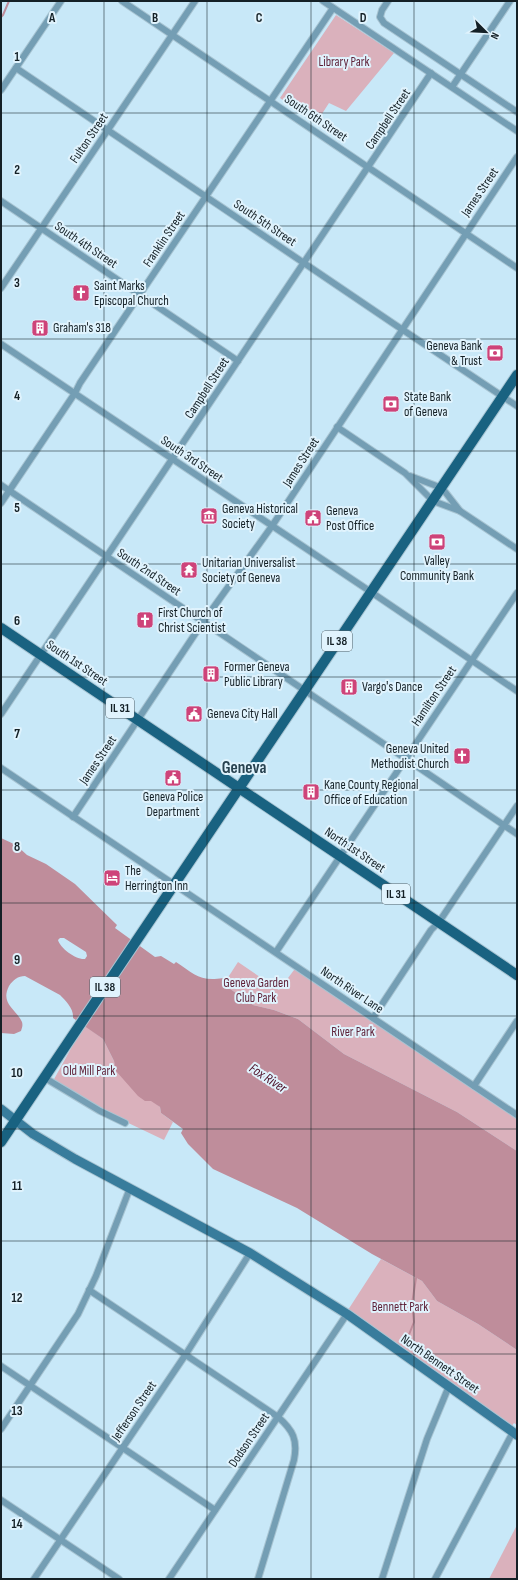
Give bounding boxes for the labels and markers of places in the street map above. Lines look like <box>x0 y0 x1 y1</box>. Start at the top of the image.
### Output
place label: Saint Marks Episcopal Church <box>94 278 169 309</box>
church icon: Saint Marks Episcopal Church <box>71 283 91 303</box>
building icon: Graham's 318 <box>30 318 50 338</box>
place label: Graham's 318 <box>53 320 111 336</box>
place label: Geneva Bank & Trust <box>426 338 482 369</box>
bank icon: Geneva Bank & Trust <box>485 343 505 363</box>
place label: State Bank of Geneva <box>404 389 451 420</box>
bank icon: State Bank of Geneva <box>381 394 401 414</box>
place label: Geneva Historical Society <box>222 501 298 532</box>
place label: Geneva Post Office <box>326 503 374 534</box>
museum icon: Geneva Historical Society <box>199 506 219 526</box>
public building icon: Geneva Post Office <box>303 508 323 528</box>
bank icon: Valley Community Bank <box>427 532 447 552</box>
place label: Valley Community Bank <box>400 553 474 584</box>
place label: Unitarian Universalist Society of Geneva <box>202 555 296 586</box>
temple icon: Unitarian Universalist Society of Geneva <box>179 560 199 580</box>
place label: First Church of Christ Scientist <box>158 605 226 636</box>
church icon: First Church of Christ Scientist <box>135 610 155 630</box>
place label: Former Geneva Public Library <box>224 659 290 690</box>
building icon: Former Geneva Public Library <box>201 664 221 684</box>
building icon: Vargo's Dance <box>339 677 359 697</box>
place label: Vargo's Dance <box>362 679 422 695</box>
public building icon: Geneva City Hall <box>184 704 204 724</box>
place label: Geneva City Hall <box>207 706 278 722</box>
place label: Geneva United Methodist Church <box>371 741 449 772</box>
church icon: Geneva United Methodist Church <box>452 746 472 766</box>
public building icon: Geneva Police Department <box>163 768 183 788</box>
place label: Kane County Regional Office of Education <box>324 777 418 808</box>
building icon: Kane County Regional Office of Education <box>301 782 321 802</box>
place label: Geneva Police Department <box>143 789 203 820</box>
place label: The Herrington Inn <box>125 863 188 894</box>
hotel icon: The Herrington Inn <box>102 868 122 888</box>

